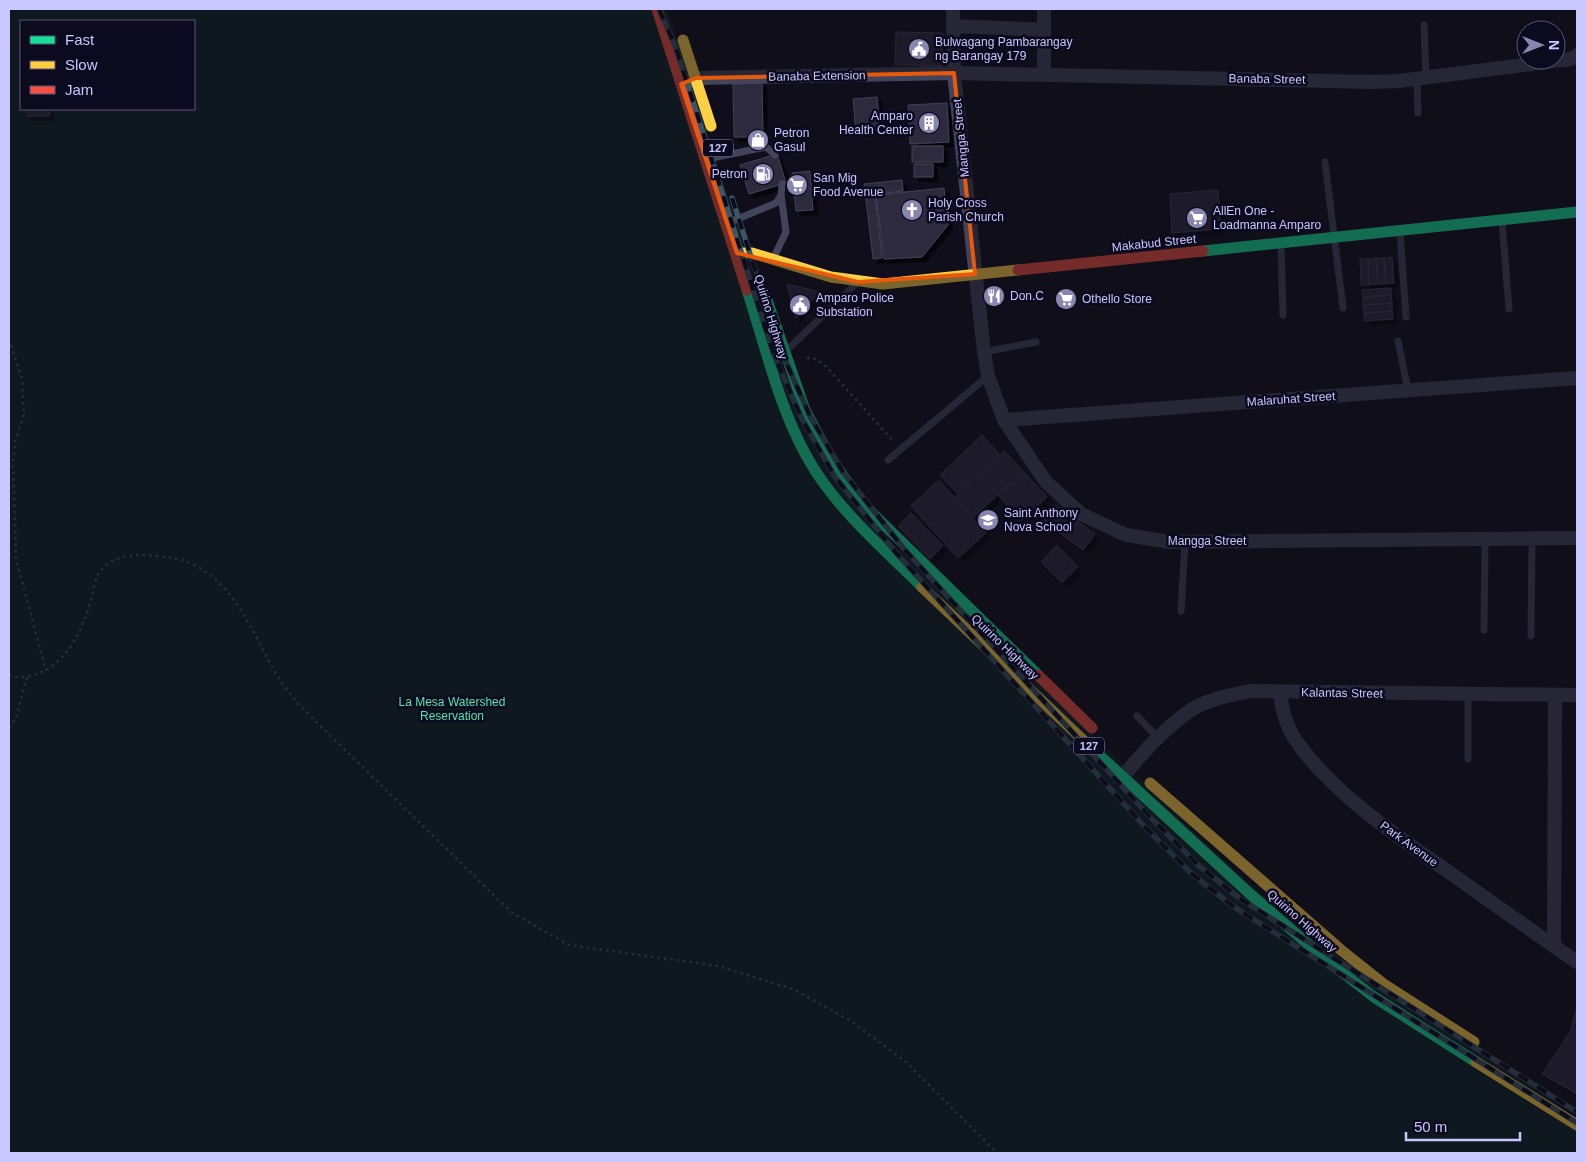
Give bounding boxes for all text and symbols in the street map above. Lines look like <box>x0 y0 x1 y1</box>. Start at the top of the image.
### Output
legend <box>20 20 195 110</box>
north arrow <box>1516 20 1566 70</box>
text: Fast <box>65 31 95 48</box>
place label: Bulwagang Pambarangay ng Barangay 179 <box>935 35 1072 63</box>
public building icon: Bulwagang Pambarangay ng Barangay 179 <box>907 37 931 61</box>
text: N <box>1546 40 1562 50</box>
text: Slow <box>65 56 98 73</box>
street label: Banaba Extension <box>768 68 866 84</box>
street label: Banaba Street <box>1229 71 1306 87</box>
text: Jam <box>65 81 93 98</box>
street label: Mangga Street <box>950 97 972 178</box>
place label: Amparo Health Center <box>839 109 913 137</box>
building icon: Amparo Health Center <box>917 111 941 135</box>
place label: Petron Gasul <box>774 126 809 154</box>
shop icon: Petron Gasul <box>746 128 770 152</box>
road number: 127 <box>703 140 733 156</box>
fuel station icon: Petron <box>751 162 775 186</box>
place label: Petron <box>712 167 747 181</box>
place label: San Mig Food Avenue <box>813 171 884 199</box>
supermarket icon: San Mig Food Avenue <box>785 173 809 197</box>
place label: Holy Cross Parish Church <box>928 196 1004 224</box>
church icon: Holy Cross Parish Church <box>900 198 924 222</box>
place label: AllEn One - Loadmanna Amparo <box>1213 204 1321 232</box>
supermarket icon: AllEn One - Loadmanna Amparo <box>1185 206 1209 230</box>
street label: Makabud Street <box>1111 232 1198 254</box>
street label: Quirino Highway <box>751 273 791 361</box>
restaurant icon: Don.C <box>982 284 1006 308</box>
supermarket icon: Othello Store <box>1054 287 1078 311</box>
place label: Don.C <box>1010 289 1044 303</box>
place label: Amparo Police Substation <box>816 291 894 319</box>
place label: Othello Store <box>1082 292 1152 306</box>
public building icon: Amparo Police Substation <box>788 293 812 317</box>
street label: Malaruhat Street <box>1246 389 1336 409</box>
place label: Saint Anthony Nova School <box>1004 506 1078 534</box>
school or university icon: Saint Anthony Nova School <box>976 508 1000 532</box>
street label: Mangga Street <box>1168 534 1247 548</box>
street label: Quirino Highway <box>968 611 1042 683</box>
street label: Kalantas Street <box>1301 685 1384 701</box>
park label: La Mesa Watershed Reservation <box>399 695 505 723</box>
road number: 127 <box>1074 738 1104 754</box>
street label: Park Avenue <box>1377 818 1441 870</box>
street label: Quirino Highway <box>1264 887 1340 955</box>
scale bar <box>1406 1110 1520 1142</box>
text: 50 m <box>1414 1118 1447 1135</box>

